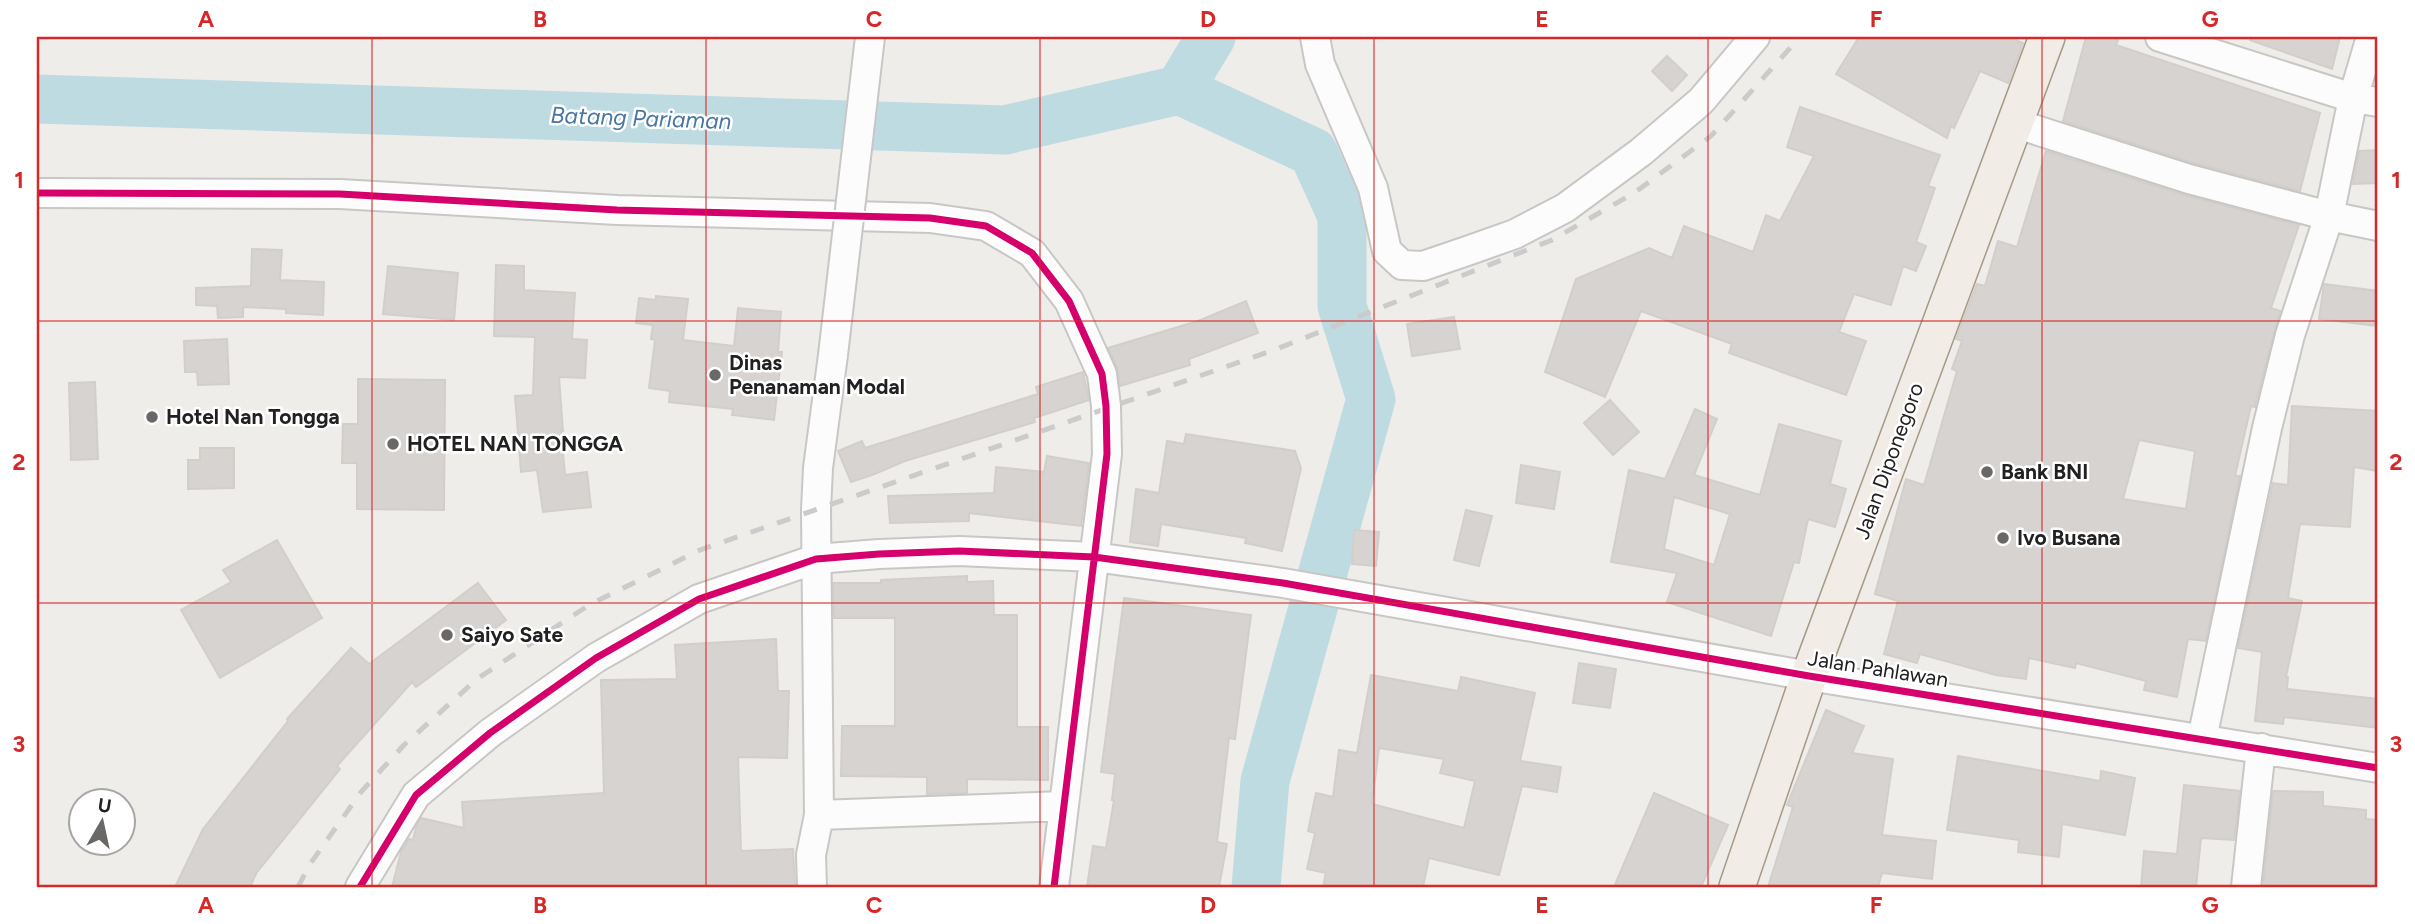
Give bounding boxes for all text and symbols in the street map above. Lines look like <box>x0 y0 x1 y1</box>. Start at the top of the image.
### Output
text: A <box>198 5 215 33</box>
text: B <box>533 5 547 33</box>
text: C <box>866 5 883 33</box>
text: D <box>1200 5 1216 33</box>
text: E <box>1535 5 1549 33</box>
text: F <box>1870 5 1883 33</box>
text: G <box>2201 5 2219 33</box>
water label: Batang Pariaman <box>550 101 732 135</box>
text: 1 <box>14 166 24 194</box>
text: 1 <box>2391 166 2401 194</box>
place label: Dinas Penanaman Modal <box>729 350 905 399</box>
marker: Dinas Penanaman Modal <box>707 367 723 383</box>
street label: Jalan Diponegoro <box>1849 379 1928 542</box>
place label: Hotel Nan Tongga <box>166 404 340 429</box>
marker: Hotel Nan Tongga <box>144 409 160 425</box>
place label: HOTEL NAN TONGGA <box>407 431 623 456</box>
marker: HOTEL NAN TONGGA <box>385 436 401 452</box>
text: 2 <box>12 448 26 476</box>
text: 2 <box>2389 448 2403 476</box>
place label: Bank BNI <box>2001 459 2088 484</box>
marker: Bank BNI <box>1979 464 1995 480</box>
place label: Ivo Busana <box>2017 525 2121 550</box>
marker: Ivo Busana <box>1995 530 2011 546</box>
place label: Saiyo Sate <box>461 622 564 647</box>
marker: Saiyo Sate <box>439 627 455 643</box>
street label: Jalan Pahlawan <box>1806 645 1950 692</box>
text: 3 <box>13 730 25 758</box>
text: 3 <box>2390 730 2402 758</box>
north arrow <box>66 788 136 858</box>
text: U <box>96 793 113 818</box>
text: A <box>198 891 215 919</box>
text: B <box>533 891 547 919</box>
text: C <box>866 891 883 919</box>
text: D <box>1200 891 1216 919</box>
text: E <box>1535 891 1549 919</box>
text: F <box>1870 891 1883 919</box>
text: G <box>2201 891 2219 919</box>

